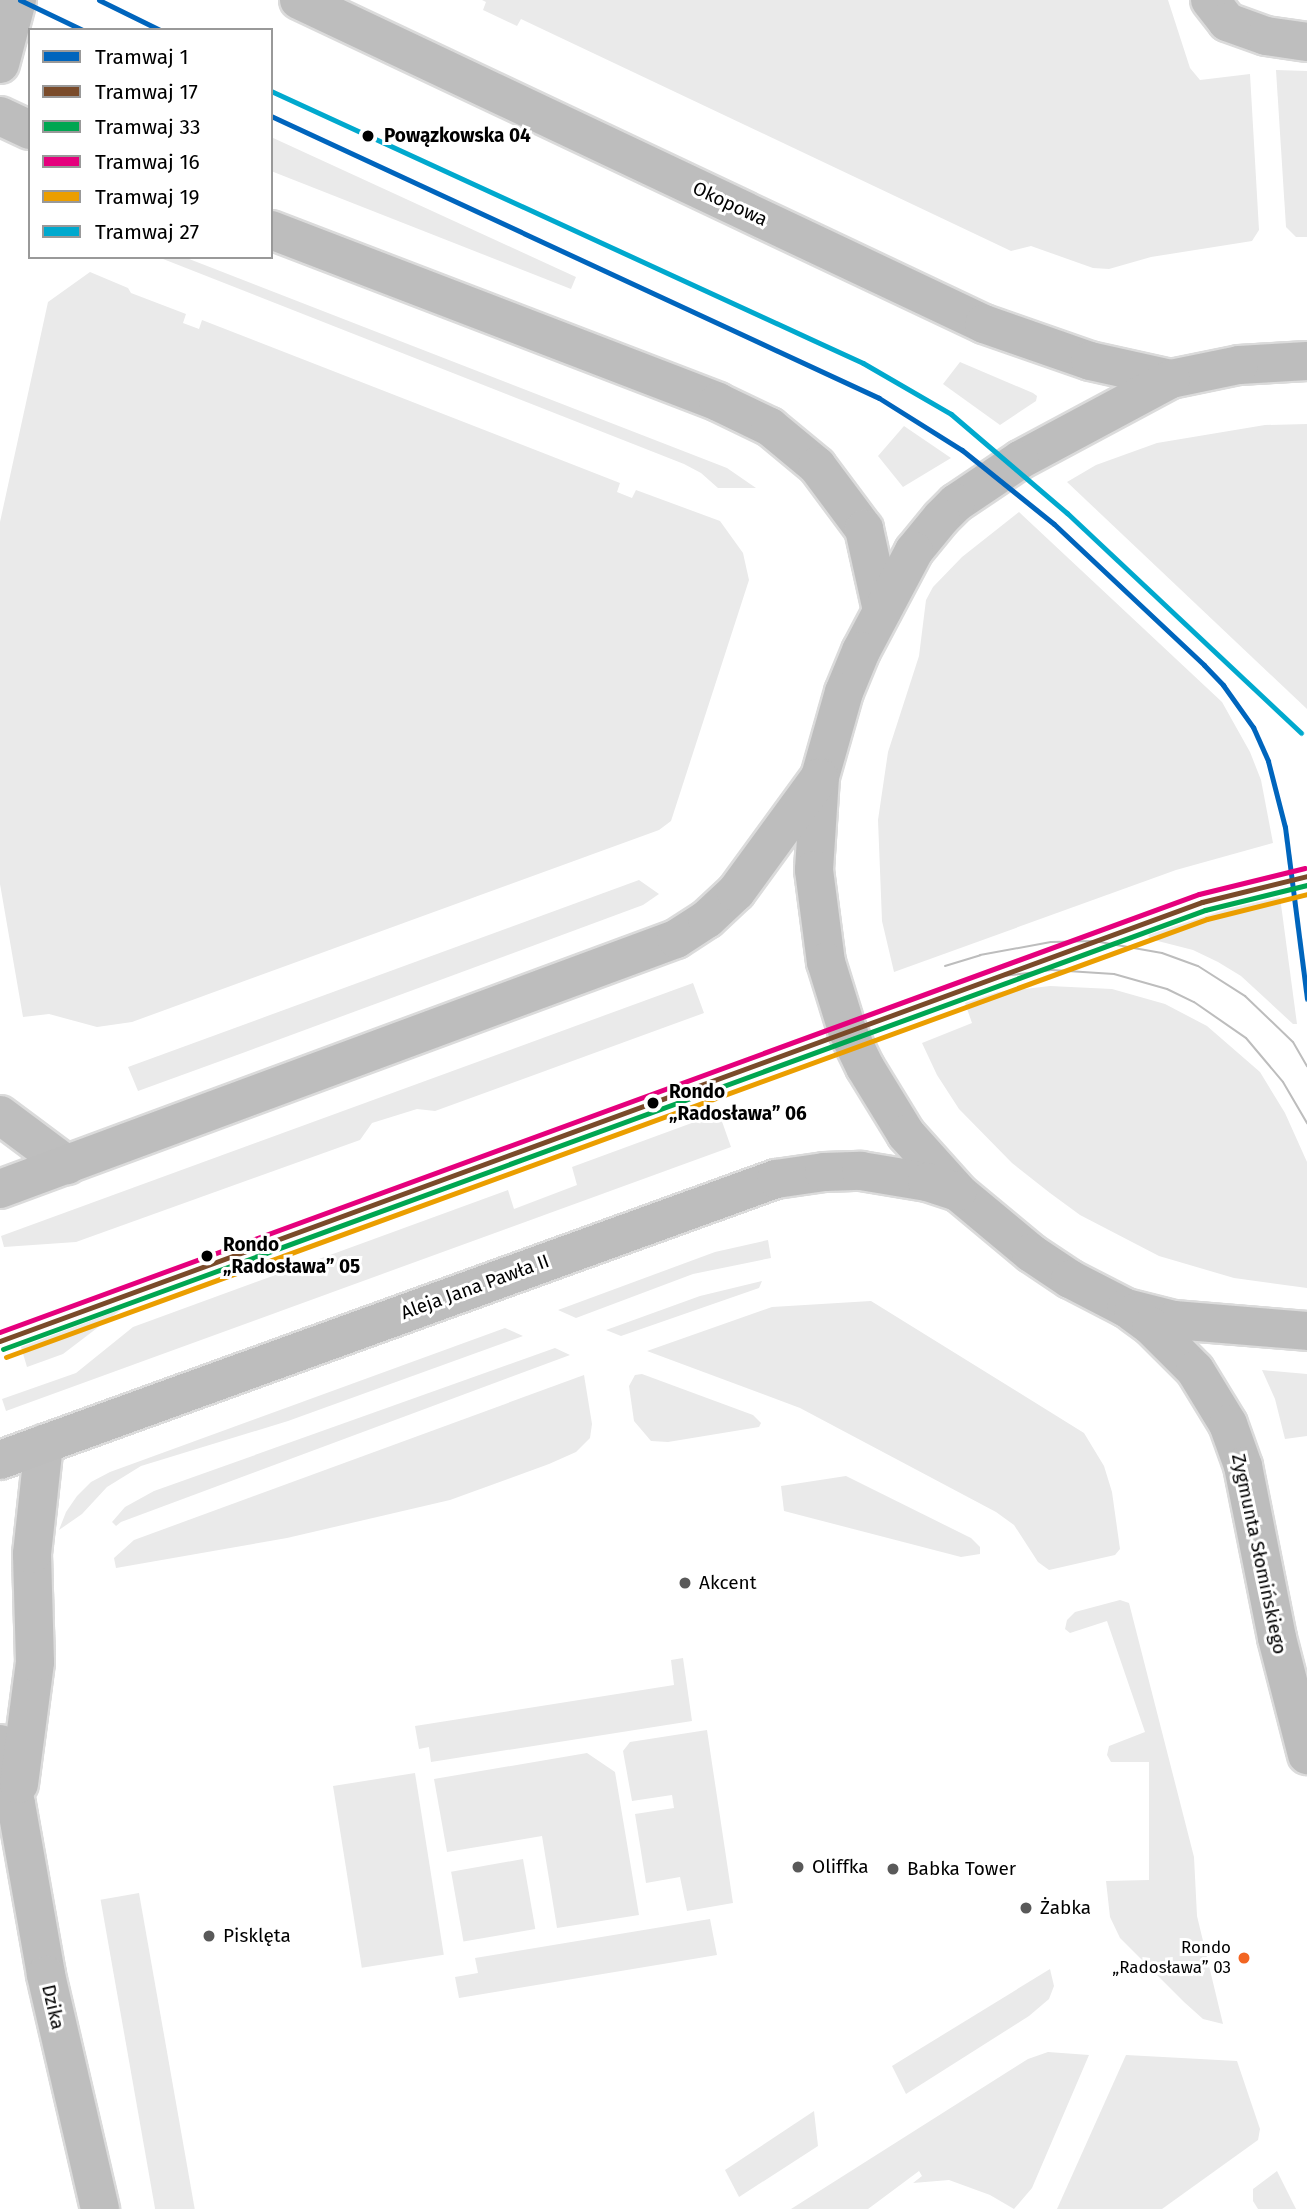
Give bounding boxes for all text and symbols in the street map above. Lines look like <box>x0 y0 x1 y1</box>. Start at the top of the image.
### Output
legend <box>28 28 273 259</box>
text: Tramwaj 1 <box>95 44 189 70</box>
text: Tramwaj 17 <box>95 79 198 105</box>
text: Tramwaj 33 <box>95 114 200 140</box>
place label: Powązkowska 04 <box>384 125 531 147</box>
marker: Powązkowska 04 <box>358 126 378 146</box>
text: Tramwaj 16 <box>95 149 200 175</box>
street label: Okopowa <box>689 177 771 231</box>
text: Tramwaj 19 <box>95 184 200 210</box>
text: Tramwaj 27 <box>95 219 199 245</box>
place label: Rondo „Radosława” 06 <box>669 1081 807 1125</box>
marker: Rondo „Radosława” 06 <box>643 1093 663 1113</box>
place label: Rondo „Radosława” 05 <box>223 1234 360 1278</box>
marker: Rondo „Radosława” 05 <box>197 1246 217 1266</box>
street label: Aleja Jana Pawła II <box>398 1250 552 1324</box>
street label: Zygmunta Słomińskiego <box>1227 1452 1291 1656</box>
place label: Akcent <box>699 1572 756 1594</box>
marker: Akcent <box>677 1575 693 1591</box>
place label: Oliffka <box>812 1856 869 1878</box>
place label: Babka Tower <box>907 1858 1016 1880</box>
marker: Oliffka <box>790 1859 806 1875</box>
marker: Babka Tower <box>885 1861 901 1877</box>
place label: Żabka <box>1040 1897 1091 1919</box>
marker: Żabka <box>1018 1900 1034 1916</box>
place label: Pisklęta <box>223 1925 291 1947</box>
marker: Pisklęta <box>201 1928 217 1944</box>
place label: Rondo „Radosława” 03 <box>1112 1938 1231 1978</box>
marker: Rondo „Radosława” 03 <box>1237 1951 1251 1965</box>
street label: Dzika <box>37 1982 69 2032</box>

